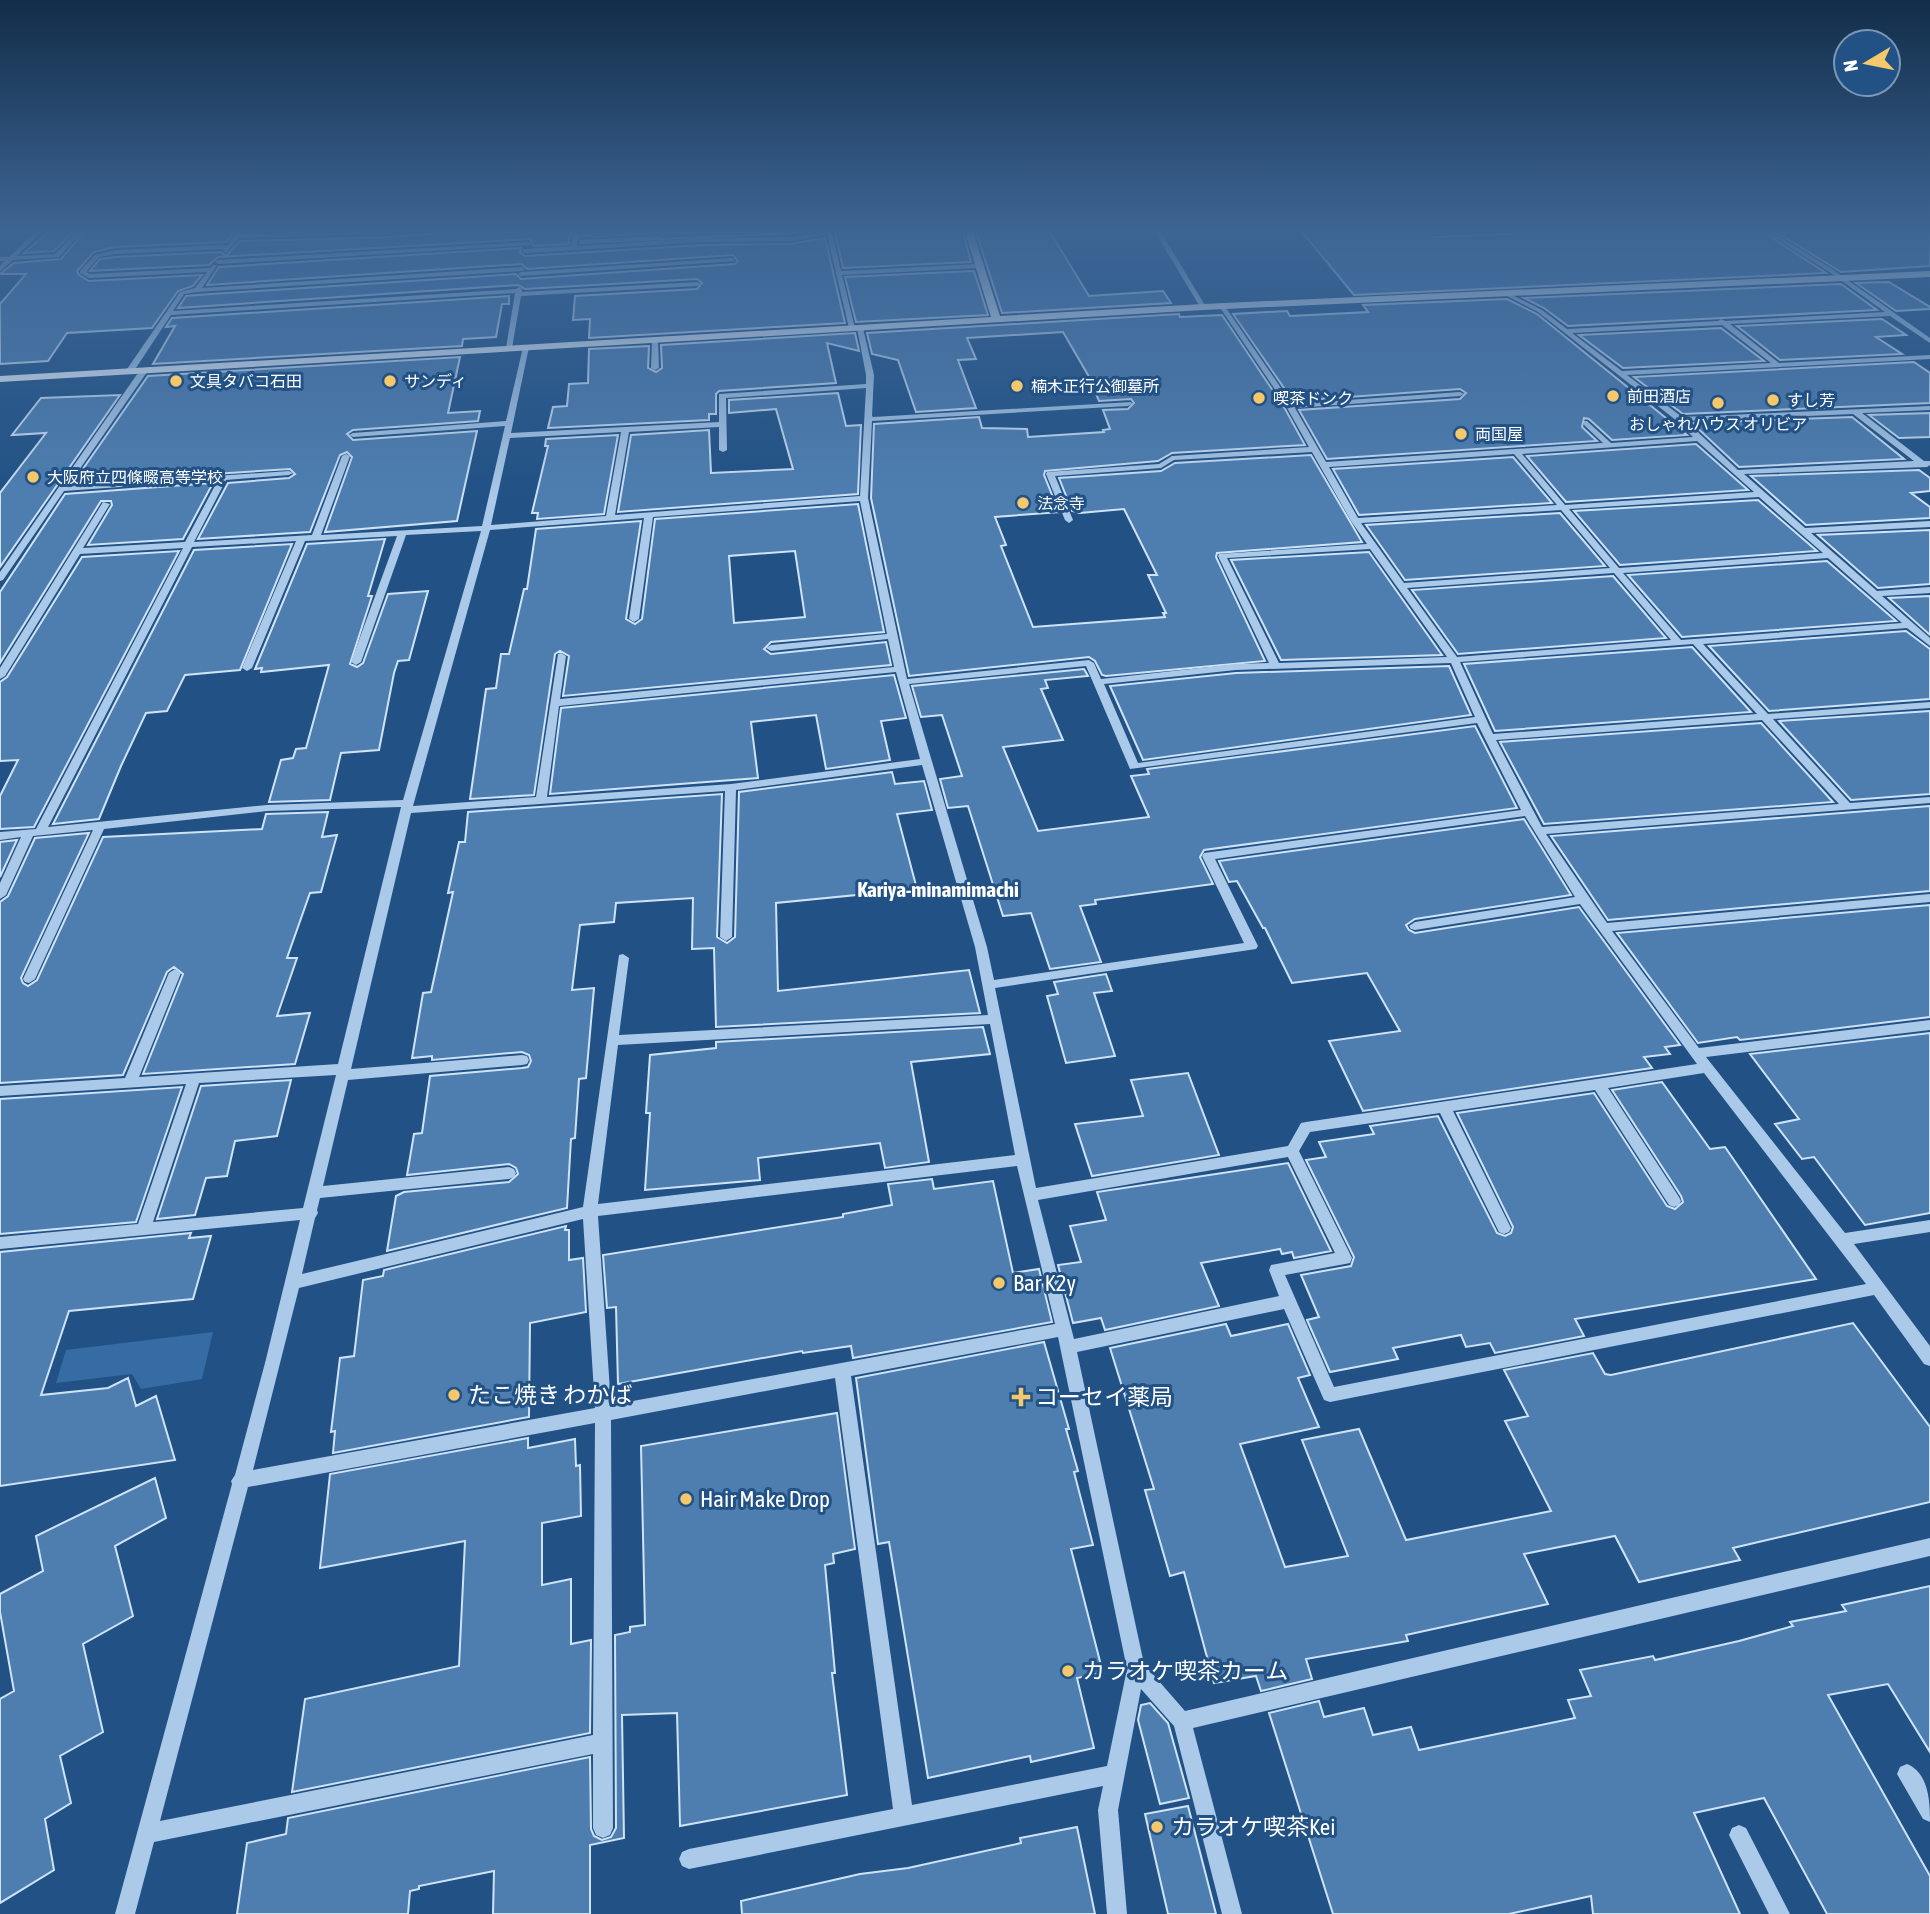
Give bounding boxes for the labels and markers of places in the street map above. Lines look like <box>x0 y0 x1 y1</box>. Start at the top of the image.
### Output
place label: 文具タバコ石田 <box>190 372 302 390</box>
place label: サンディ <box>404 372 467 390</box>
marker: 文具タバコ石田 <box>168 373 184 389</box>
marker: サンディ <box>382 373 398 389</box>
place label: 楠木正行公御墓所 <box>1031 377 1159 395</box>
marker: 楠木正行公御墓所 <box>1009 378 1025 394</box>
place label: 前田酒店 <box>1627 387 1691 405</box>
marker: 前田酒店 <box>1605 388 1621 404</box>
place label: 喫茶ドンク <box>1273 389 1353 407</box>
marker: 喫茶ドンク <box>1251 390 1267 406</box>
place label: すし芳 <box>1787 391 1835 409</box>
marker: すし芳 <box>1765 392 1781 408</box>
marker: おしゃれハウス オリビア <box>1710 395 1726 411</box>
place label: おしゃれハウス オリビア <box>1629 415 1807 433</box>
place label: 両国屋 <box>1475 425 1523 443</box>
marker: 両国屋 <box>1453 426 1469 442</box>
place label: 大阪府立四條畷高等学校 <box>47 468 223 486</box>
marker: 大阪府立四條畷高等学校 <box>25 469 41 485</box>
place label: 法念寺 <box>1037 494 1085 512</box>
marker: 法念寺 <box>1015 495 1031 511</box>
place label: Bar K2y <box>1013 1270 1076 1296</box>
marker: Bar K2y <box>991 1275 1007 1291</box>
place label: たこ焼き わかば <box>468 1382 632 1408</box>
place label: コーセイ薬局 <box>1035 1384 1173 1410</box>
marker: たこ焼き わかば <box>446 1387 462 1403</box>
marker: コーセイ薬局 <box>1013 1389 1029 1405</box>
place label: Hair Make Drop <box>700 1486 830 1512</box>
marker: Hair Make Drop <box>678 1491 694 1507</box>
place label: カラオケ喫茶カーム <box>1082 1658 1288 1684</box>
marker: カラオケ喫茶カーム <box>1060 1663 1076 1679</box>
place label: カラオケ喫茶Kei <box>1171 1814 1336 1840</box>
marker: カラオケ喫茶Kei <box>1149 1819 1165 1835</box>

